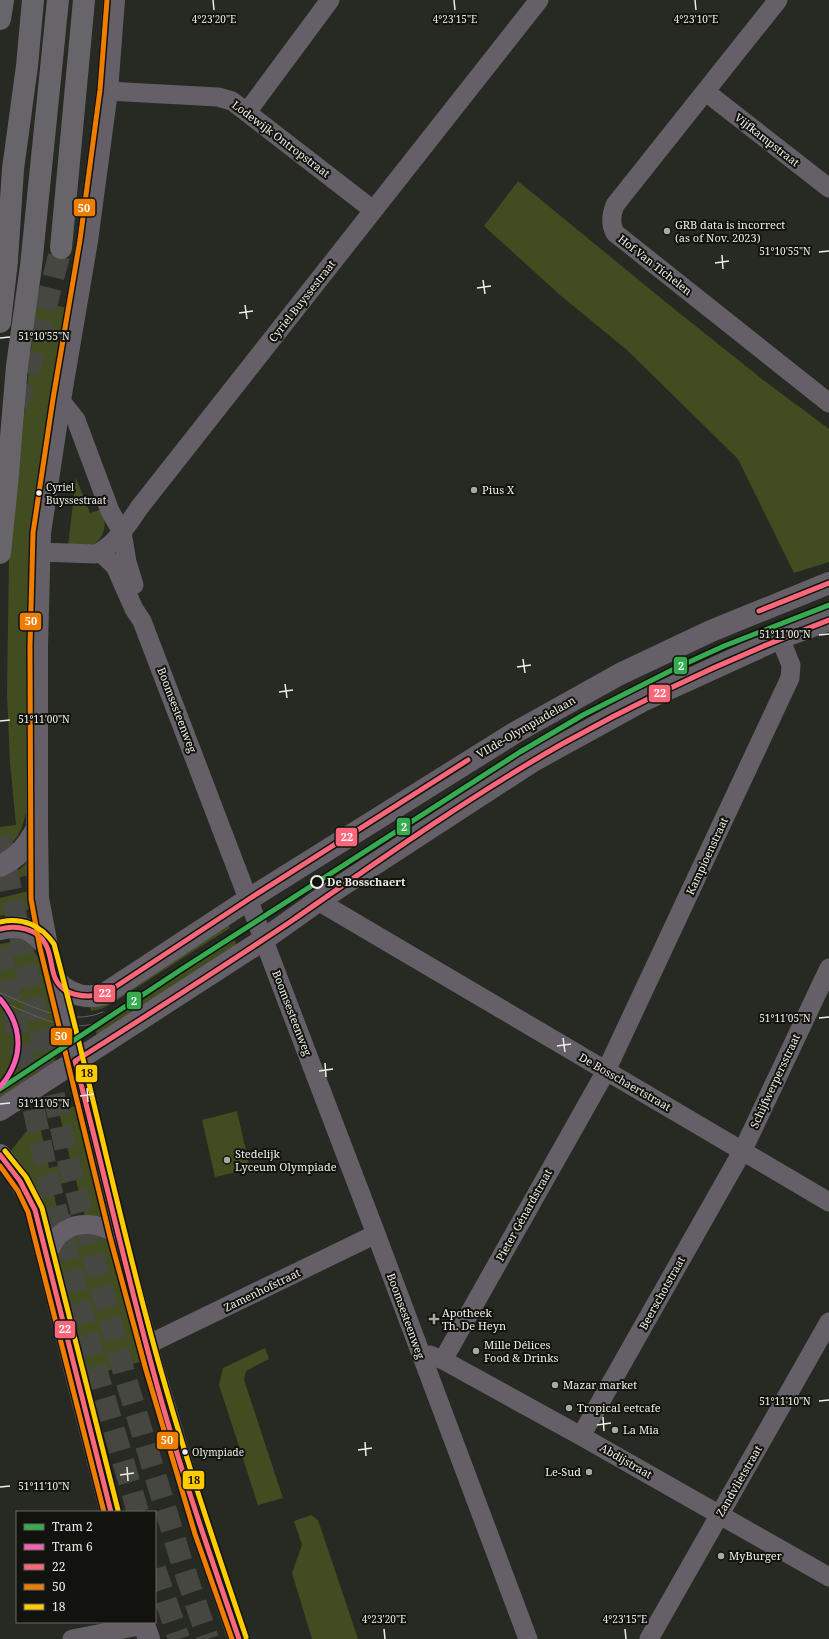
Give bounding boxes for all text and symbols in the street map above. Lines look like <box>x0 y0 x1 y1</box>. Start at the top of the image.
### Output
text: 4°23'20"E <box>192 12 236 26</box>
text: 4°23'15"E <box>433 12 477 26</box>
text: 4°23'10"E <box>674 12 718 26</box>
street label: Lodewijk Ontropstraat <box>229 97 333 180</box>
street label: Vijfkampstraat <box>732 110 803 170</box>
line badge: 50 <box>73 198 96 217</box>
text: 50 <box>78 200 90 215</box>
place label: GRB data is incorrect (as of Nov. 2023) <box>675 217 785 245</box>
marker: GRB data is incorrect (as of Nov. 2023) <box>662 226 672 236</box>
street label: Hof Van Tichelen <box>615 231 695 298</box>
text: 51°10'55"N <box>759 244 811 258</box>
street label: Cyriel Buyssestraat <box>265 257 338 345</box>
text: 51°10'55"N <box>18 329 70 343</box>
place label: Cyriel Buyssestraat <box>46 480 107 507</box>
place label: Pius X <box>482 482 515 497</box>
marker: Pius X <box>469 485 479 495</box>
marker: Cyriel Buyssestraat <box>34 488 44 498</box>
line badge: 50 <box>19 612 42 631</box>
text: 50 <box>25 613 37 628</box>
text: 51°11'00"N <box>759 627 811 641</box>
line badge: 2 <box>673 656 688 675</box>
text: 2 <box>678 658 684 673</box>
street label: Boomsesteenweg <box>154 665 201 755</box>
line badge: 22 <box>648 684 671 703</box>
text: 22 <box>654 685 666 700</box>
street label: VIIde-Olympiadelaan <box>474 692 578 761</box>
text: 51°11'00"N <box>18 712 70 726</box>
street label: Kampioenstraat <box>682 814 731 897</box>
line badge: 2 <box>396 817 411 836</box>
text: 2 <box>401 819 407 834</box>
line badge: 22 <box>335 827 358 847</box>
text: 22 <box>341 829 353 844</box>
place label: De Bosschaert <box>327 874 406 889</box>
marker: De Bosschaert <box>310 875 324 889</box>
street label: Boomsesteenweg <box>269 968 316 1058</box>
line badge: 22 <box>93 984 116 1003</box>
text: 22 <box>99 985 111 1000</box>
line badge: 2 <box>126 991 142 1010</box>
text: 2 <box>131 993 137 1008</box>
text: 51°11'05"N <box>759 1011 811 1025</box>
line badge: 50 <box>50 1027 73 1046</box>
text: 50 <box>55 1028 67 1043</box>
street label: Schijfwerpersstraat <box>746 1031 803 1130</box>
street label: De Bosschaertstraat <box>577 1049 674 1114</box>
line badge: 18 <box>75 1064 98 1083</box>
text: 18 <box>81 1065 93 1080</box>
text: 51°11'05"N <box>18 1096 70 1110</box>
place label: Stedelijk Lyceum Olympiade <box>235 1146 337 1174</box>
marker: Stedelijk Lyceum Olympiade <box>222 1155 232 1165</box>
street label: Pieter Génardstraat <box>492 1166 555 1263</box>
street label: Beerschotstraat <box>635 1253 688 1332</box>
street label: Zamenhofstraat <box>221 1264 303 1315</box>
street label: Boomsesteenweg <box>384 1271 429 1361</box>
place label: Apotheek Th. De Heyn <box>442 1305 506 1333</box>
marker: Apotheek Th. De Heyn <box>429 1314 439 1324</box>
line badge: 22 <box>54 1320 76 1339</box>
text: 22 <box>59 1321 71 1336</box>
place label: Mille Délices Food & Drinks <box>484 1337 559 1365</box>
marker: Mille Délices Food & Drinks <box>471 1346 481 1356</box>
place label: Mazar market <box>563 1377 637 1392</box>
marker: Mazar market <box>550 1380 560 1390</box>
text: 51°11'10"N <box>759 1394 811 1408</box>
place label: Tropical eetcafe <box>577 1400 661 1415</box>
marker: Tropical eetcafe <box>564 1403 574 1413</box>
place label: La Mia <box>623 1422 659 1437</box>
marker: La Mia <box>610 1425 620 1435</box>
line badge: 50 <box>156 1431 179 1450</box>
text: 50 <box>161 1432 173 1447</box>
street label: Abdijstraat <box>597 1440 655 1482</box>
street label: Zandvlietstraat <box>712 1442 765 1519</box>
place label: Olympiade <box>192 1445 244 1459</box>
marker: Olympiade <box>180 1447 190 1457</box>
place label: Le-Sud <box>545 1464 581 1479</box>
marker: Le-Sud <box>584 1467 594 1477</box>
line badge: 18 <box>182 1470 205 1490</box>
text: 18 <box>188 1472 200 1487</box>
text: 51°11'10"N <box>18 1479 70 1493</box>
legend <box>16 1511 156 1623</box>
text: Tram 2 <box>52 1518 93 1535</box>
text: Tram 6 <box>52 1538 93 1555</box>
place label: MyBurger <box>729 1548 783 1563</box>
marker: MyBurger <box>716 1551 726 1561</box>
text: 22 <box>52 1558 65 1575</box>
text: 50 <box>52 1578 66 1595</box>
text: 18 <box>52 1598 66 1615</box>
text: 4°23'20"E <box>362 1612 406 1626</box>
text: 4°23'15"E <box>603 1612 647 1626</box>

